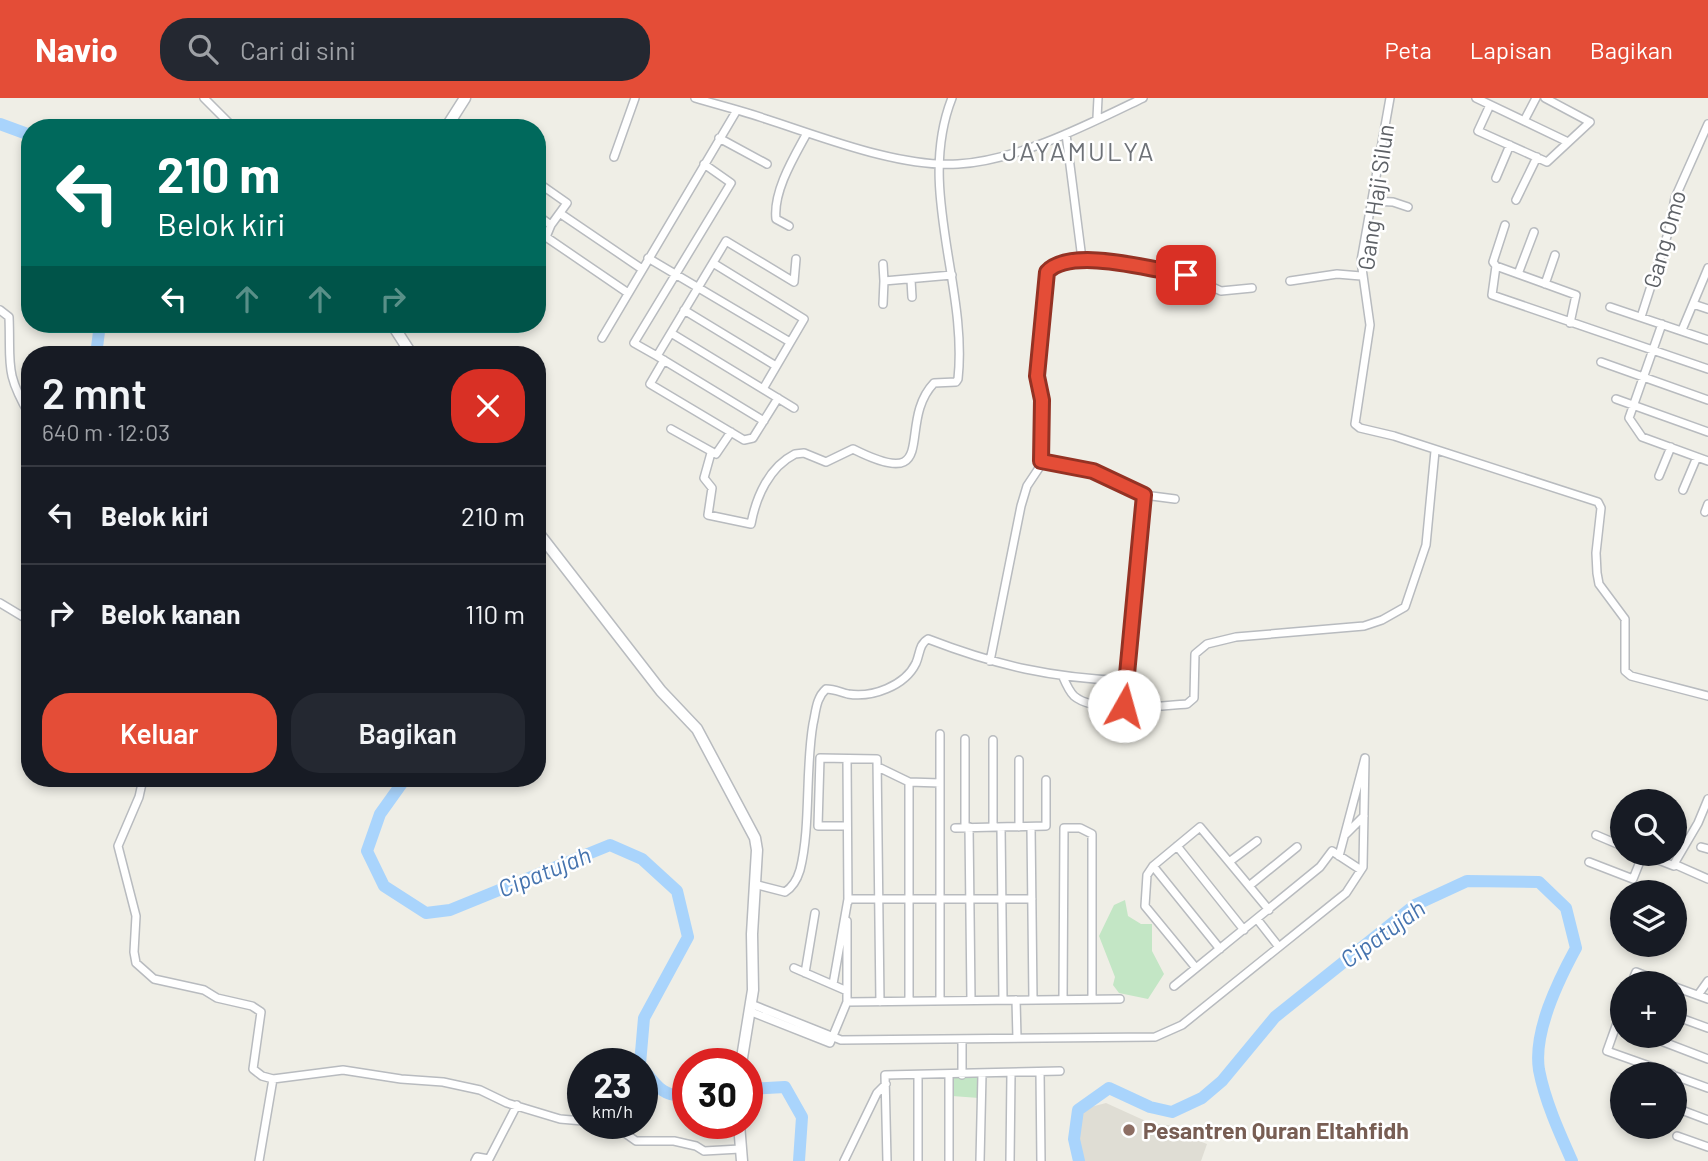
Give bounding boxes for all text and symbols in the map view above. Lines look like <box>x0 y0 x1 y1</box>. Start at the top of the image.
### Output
search box <box>160 18 650 81</box>
text: Navio <box>35 29 118 69</box>
icon: search <box>184 30 222 68</box>
text: Cari di sini <box>240 34 356 65</box>
text: Peta <box>1384 35 1432 64</box>
text: Lapisan <box>1470 35 1552 64</box>
text: Bagikan <box>1590 35 1673 64</box>
street label: Gang Haji Silun <box>1351 122 1399 272</box>
district label: JAYAMULYA <box>1002 135 1156 166</box>
text: 210 m <box>157 144 280 203</box>
icon: left <box>42 147 133 238</box>
street label: Gang Omo <box>1637 187 1691 291</box>
text: Belok kiri <box>157 204 285 242</box>
pin <box>1156 245 1216 305</box>
icon: arrive <box>1167 256 1205 294</box>
icon: left <box>155 280 193 318</box>
icon: ahead <box>228 280 266 318</box>
icon: ahead <box>301 280 339 318</box>
icon: right <box>374 280 412 318</box>
text: 2 mnt <box>42 367 147 417</box>
button: close <box>451 369 525 443</box>
text: 640 m · 12:03 <box>42 418 170 446</box>
icon: left <box>42 496 80 534</box>
text: Belok kiri <box>101 500 208 531</box>
text: 210 m <box>461 500 525 531</box>
icon: right <box>42 594 80 632</box>
text: Belok kanan <box>101 598 240 629</box>
text: 110 m <box>465 598 525 629</box>
position arrow <box>1087 669 1161 743</box>
button: Keluar <box>42 693 277 773</box>
button: Bagikan <box>291 693 525 773</box>
map controls <box>1610 789 1687 1139</box>
button: search <box>1610 789 1687 866</box>
water label: Cipatujah <box>493 839 595 903</box>
button: layers <box>1610 880 1687 957</box>
water label: Cipatujah <box>1334 893 1430 973</box>
button: + <box>1610 971 1687 1048</box>
speed limit sign: 30 <box>672 1048 763 1139</box>
button: − <box>1610 1062 1687 1139</box>
text: 23 <box>593 1063 632 1105</box>
text: km/h <box>592 1100 633 1122</box>
place label: Pesantren Quran Eltahfidh <box>1143 1116 1409 1144</box>
marker: Pesantren Quran Eltahfidh <box>1121 1122 1137 1138</box>

